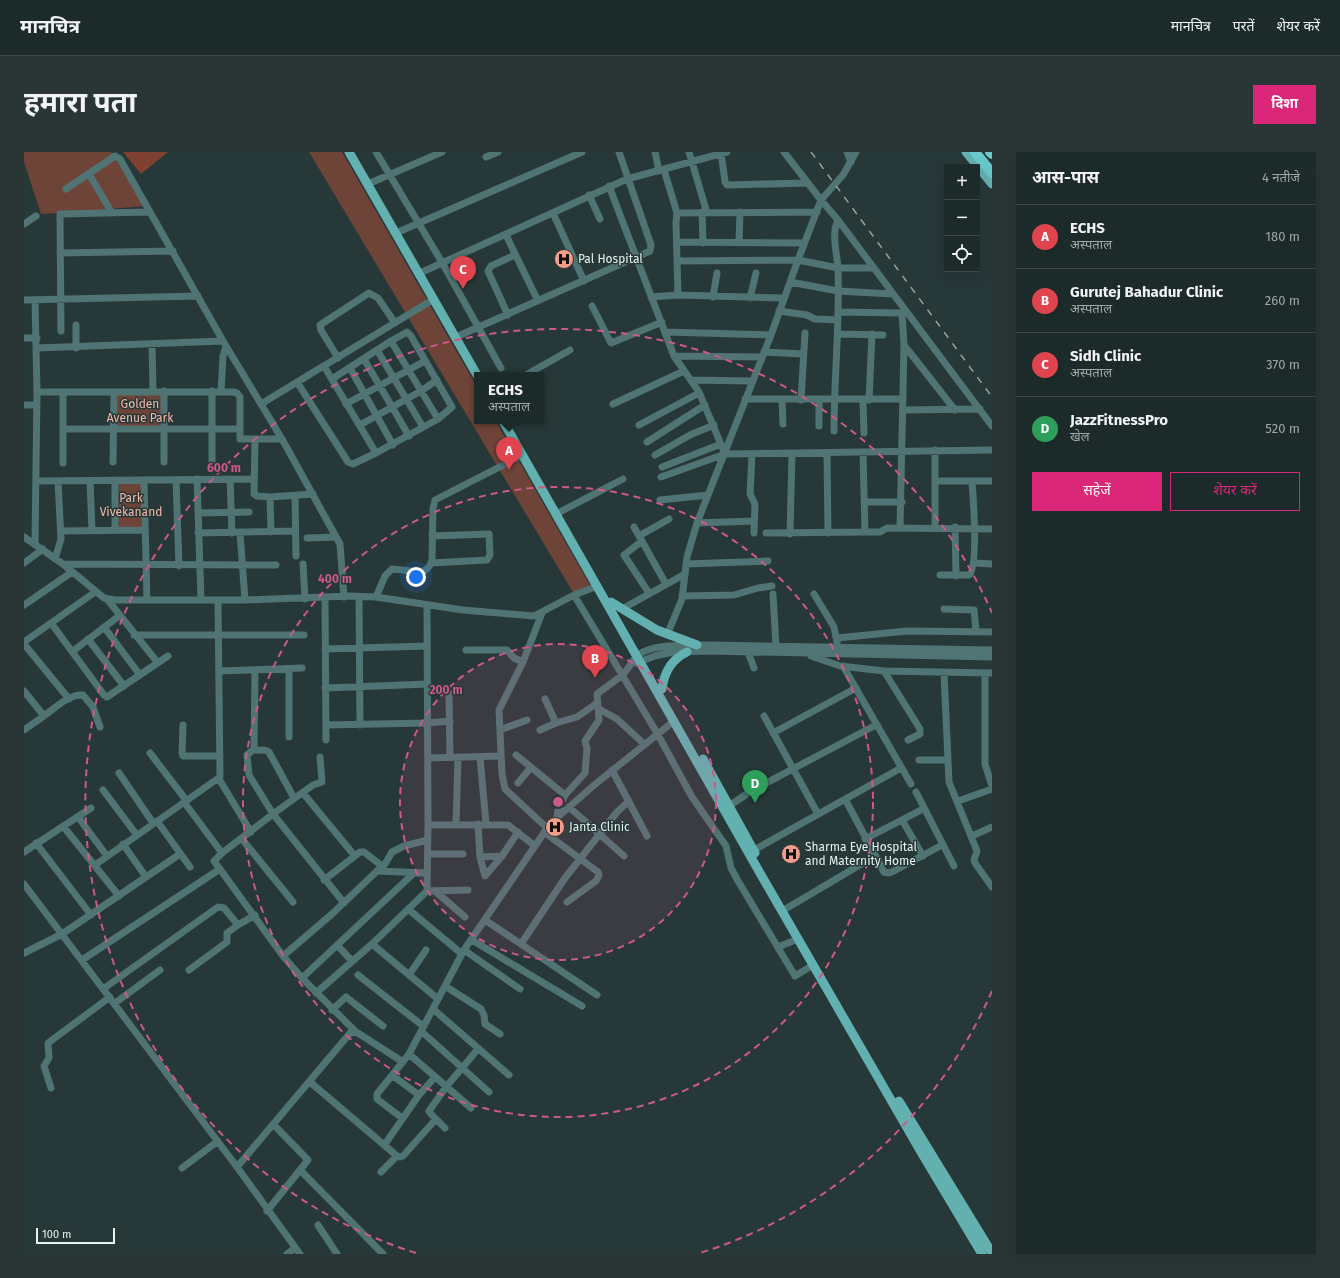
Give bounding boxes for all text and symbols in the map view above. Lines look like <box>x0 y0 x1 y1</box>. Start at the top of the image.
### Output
text: मानचित्र <box>20 15 80 38</box>
text: मानचित्र <box>1171 18 1211 35</box>
text: परतें <box>1233 18 1254 35</box>
text: शेयर करें <box>1276 18 1320 35</box>
button: दिशा <box>1253 85 1316 124</box>
text: हमारा पता <box>24 86 136 119</box>
map controls <box>944 164 980 272</box>
button: + <box>944 164 980 200</box>
text: आस-पास <box>1032 167 1099 188</box>
text: 4 नतीजे <box>1262 170 1300 185</box>
button: − <box>944 200 980 236</box>
text: ECHS <box>1070 219 1105 237</box>
text: A <box>1041 229 1049 244</box>
text: 180 m <box>1265 229 1300 244</box>
button: locate <box>944 236 980 272</box>
text: अस्पताल <box>1070 237 1112 252</box>
hospital icon: Pal Hospital <box>553 248 575 270</box>
place label: Pal Hospital <box>578 252 643 266</box>
pin: C <box>450 256 476 289</box>
text: Gurutej Bahadur Clinic <box>1070 283 1223 301</box>
text: B <box>1041 293 1049 308</box>
text: 260 m <box>1265 293 1300 308</box>
text: अस्पताल <box>1070 301 1112 316</box>
text: Sidh Clinic <box>1070 347 1141 365</box>
text: C <box>1041 357 1049 372</box>
text: 370 m <box>1266 357 1300 372</box>
text: अस्पताल <box>1070 365 1112 380</box>
popup <box>474 372 544 424</box>
text: ECHS <box>488 381 523 399</box>
park label: Golden Avenue Park <box>107 397 174 425</box>
text: अस्पताल <box>488 399 530 414</box>
text: JazzFitnessPro <box>1070 411 1168 429</box>
text: D <box>1041 421 1049 436</box>
text: 520 m <box>1265 421 1300 436</box>
text: खेल <box>1070 429 1089 444</box>
pin: A <box>496 437 522 470</box>
text: 600 m <box>207 461 241 475</box>
button: सहेजें <box>1032 472 1162 511</box>
button: शेयर करें <box>1170 472 1300 511</box>
park label: Park Vivekanand <box>100 491 162 519</box>
your location <box>406 567 426 587</box>
text: 400 m <box>318 572 352 586</box>
pin: B <box>582 645 608 678</box>
text: 200 m <box>429 683 463 697</box>
pin: D <box>742 770 768 803</box>
centre of rings <box>551 795 565 809</box>
hospital icon: Janta Clinic <box>544 816 566 838</box>
place label: Janta Clinic <box>569 820 630 834</box>
place label: Sharma Eye Hospital and Maternity Home <box>805 840 917 868</box>
hospital icon: Sharma Eye Hospital and Maternity Home <box>780 843 802 865</box>
scale bar <box>36 1226 115 1245</box>
text: 100 m <box>42 1228 71 1241</box>

